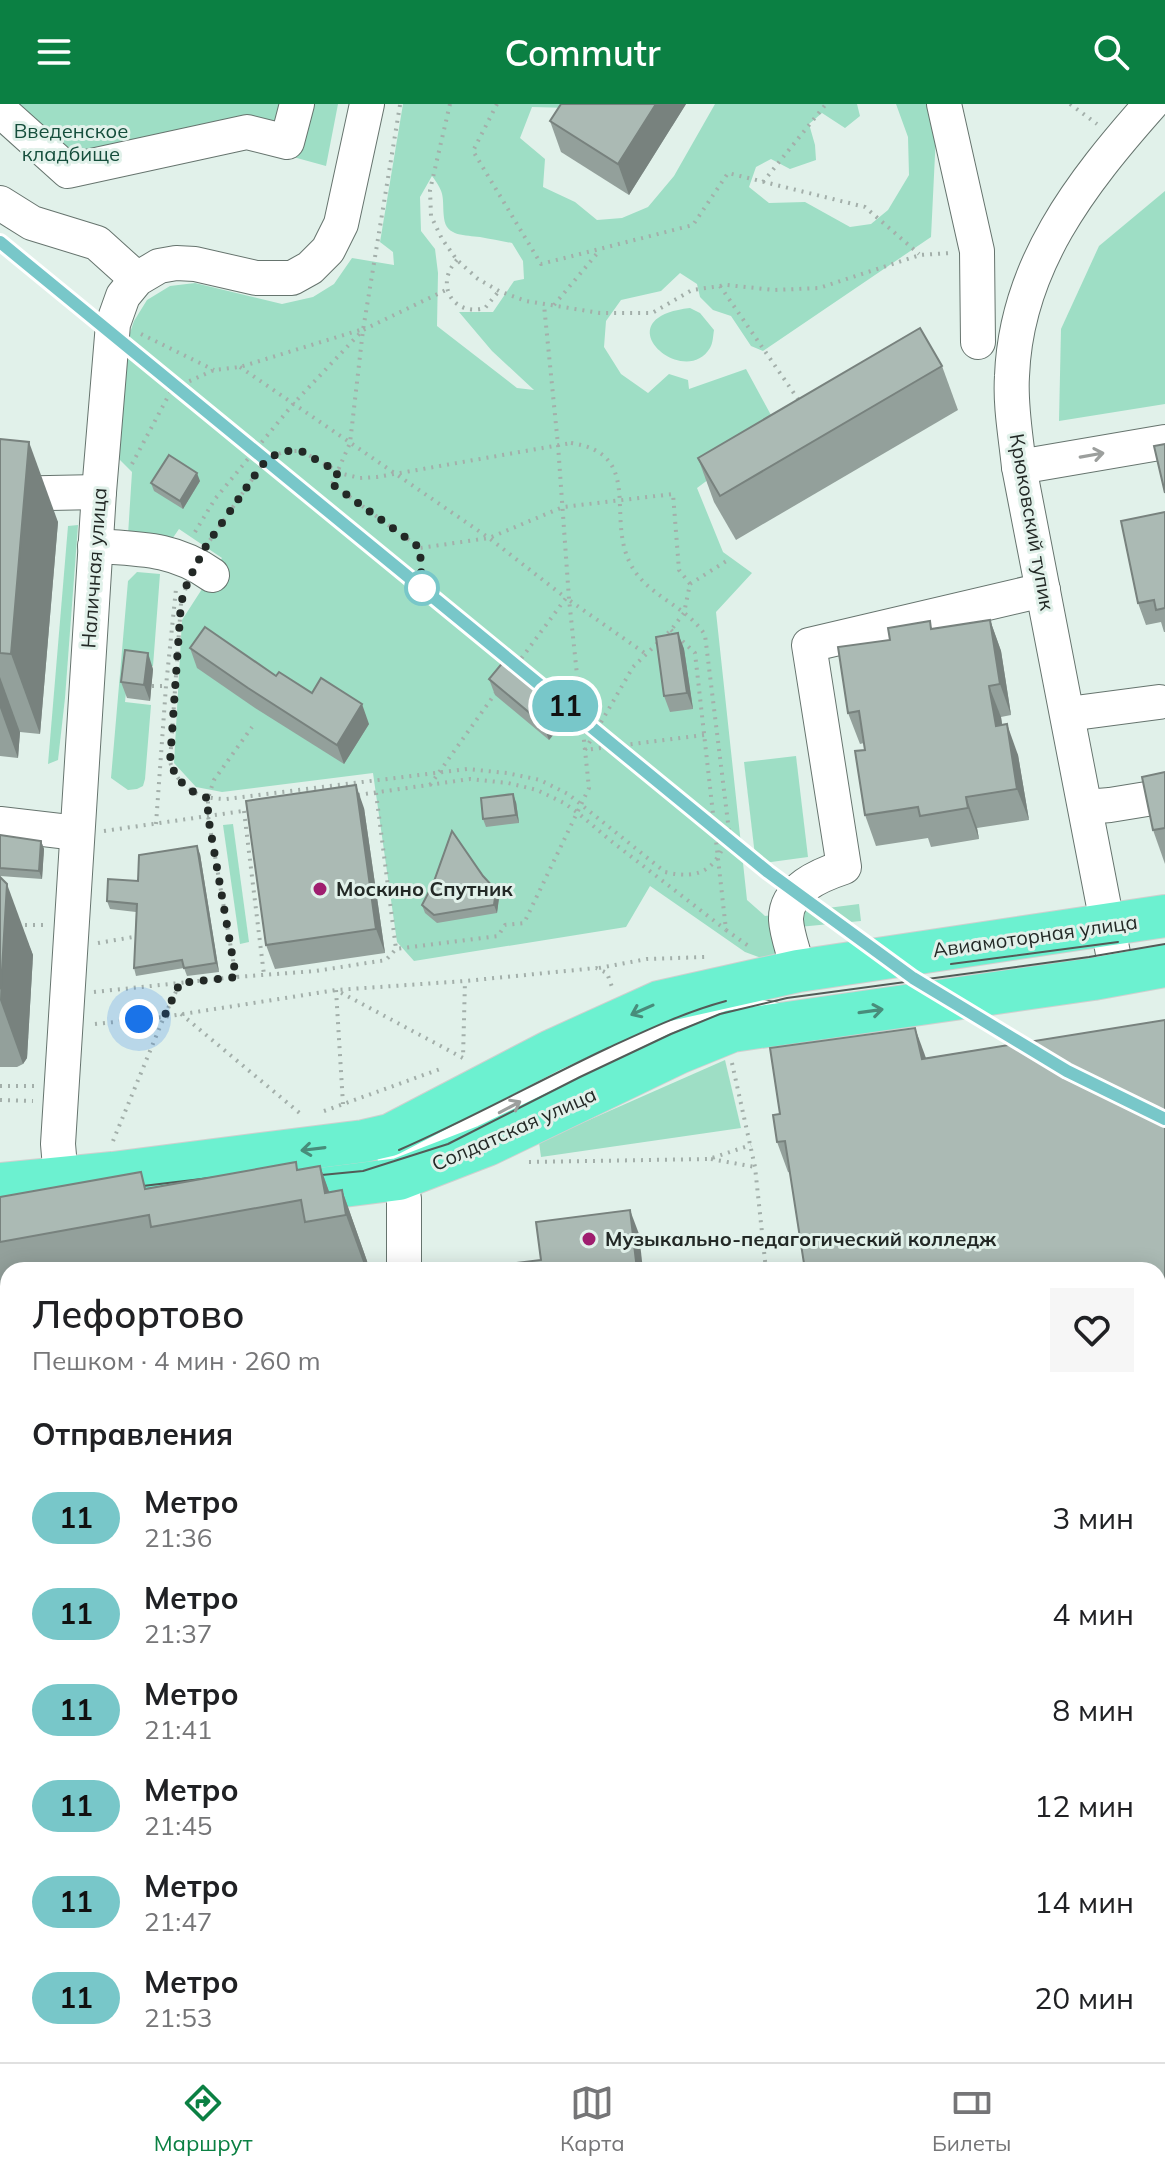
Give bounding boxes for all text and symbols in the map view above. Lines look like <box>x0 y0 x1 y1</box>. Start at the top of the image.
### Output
icon: menu <box>32 30 76 74</box>
text: Commutr <box>505 30 661 75</box>
icon: search <box>1089 30 1133 74</box>
park label: Введенское кладбище <box>14 118 128 166</box>
street label: Крюковский тупик <box>1005 432 1060 612</box>
one-way arrow <box>1079 446 1104 461</box>
street label: Наличная улица <box>75 487 112 649</box>
unlabelled marker <box>405 571 439 605</box>
line badge: 11 <box>529 680 601 732</box>
text: 11 <box>548 688 582 723</box>
place label: Москино Спутник <box>336 876 513 901</box>
marker: Москино Спутник <box>311 880 329 898</box>
street label: Авиамоторная улица <box>931 909 1139 962</box>
your location <box>119 999 159 1039</box>
one-way arrow <box>630 1003 655 1018</box>
one-way arrow <box>857 1003 883 1018</box>
street label: Солдатская улица <box>428 1081 600 1176</box>
one-way arrow <box>497 1099 521 1115</box>
one-way arrow <box>301 1142 326 1157</box>
place label: Музыкально-педагогический колледж <box>605 1226 997 1251</box>
marker: Музыкально-педагогический колледж <box>580 1230 598 1248</box>
button: heart <box>1050 1288 1134 1372</box>
text: Лефортово <box>32 1290 244 1338</box>
text: Пешком · 4 мин · 260 m <box>32 1344 321 1377</box>
text: Отправления <box>32 1415 233 1453</box>
text: Метро <box>144 1483 239 1521</box>
text: 3 мин <box>1052 1499 1134 1537</box>
text: 11 <box>59 1500 93 1535</box>
text: 21:36 <box>144 1521 212 1554</box>
text: Метро <box>144 1579 239 1617</box>
text: 4 мин <box>1052 1595 1134 1633</box>
text: 11 <box>59 1596 93 1631</box>
text: 21:37 <box>144 1617 212 1650</box>
text: Метро <box>144 1675 239 1713</box>
text: 8 мин <box>1052 1691 1134 1729</box>
text: 11 <box>59 1692 93 1727</box>
text: 21:41 <box>144 1713 212 1746</box>
text: Метро <box>144 1771 239 1809</box>
text: 12 мин <box>1034 1787 1134 1825</box>
text: 11 <box>59 1788 93 1823</box>
text: 21:45 <box>144 1809 212 1842</box>
text: Метро <box>144 1867 239 1905</box>
text: 14 мин <box>1034 1883 1134 1921</box>
text: 11 <box>59 1884 93 1919</box>
text: 21:47 <box>144 1905 212 1938</box>
text: Метро <box>144 1963 239 2001</box>
text: 20 мин <box>1034 1979 1134 2017</box>
text: 11 <box>59 1980 93 2015</box>
text: 21:53 <box>144 2001 212 2034</box>
tab: Маршрут <box>154 2081 253 2157</box>
tab: Карта <box>560 2081 625 2157</box>
tab: Билеты <box>932 2081 1011 2157</box>

